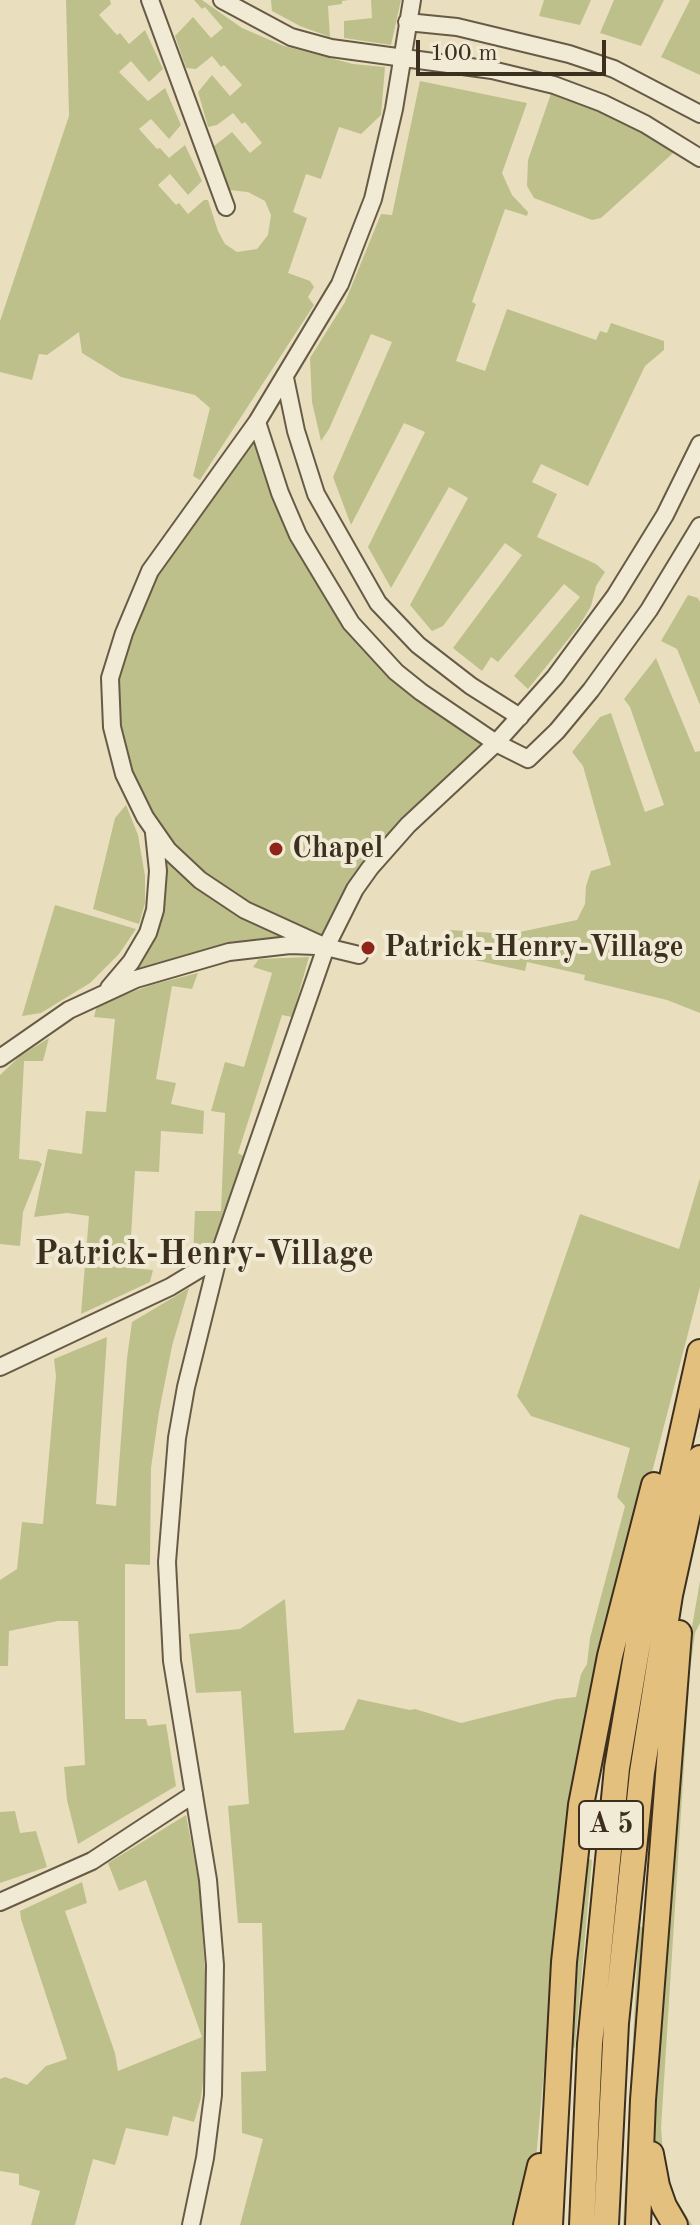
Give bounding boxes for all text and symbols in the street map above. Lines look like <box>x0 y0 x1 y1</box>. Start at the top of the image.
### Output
scale bar <box>420 24 610 74</box>
text: 100 m <box>430 42 498 66</box>
place label: Chapel <box>292 831 384 867</box>
marker: Chapel <box>267 840 285 858</box>
place label: Patrick-Henry-Village <box>384 930 684 966</box>
marker: Patrick-Henry-Village <box>359 939 377 957</box>
district label: Patrick-Henry-Village <box>34 1235 374 1275</box>
road number: A 5 <box>579 1801 643 1849</box>

